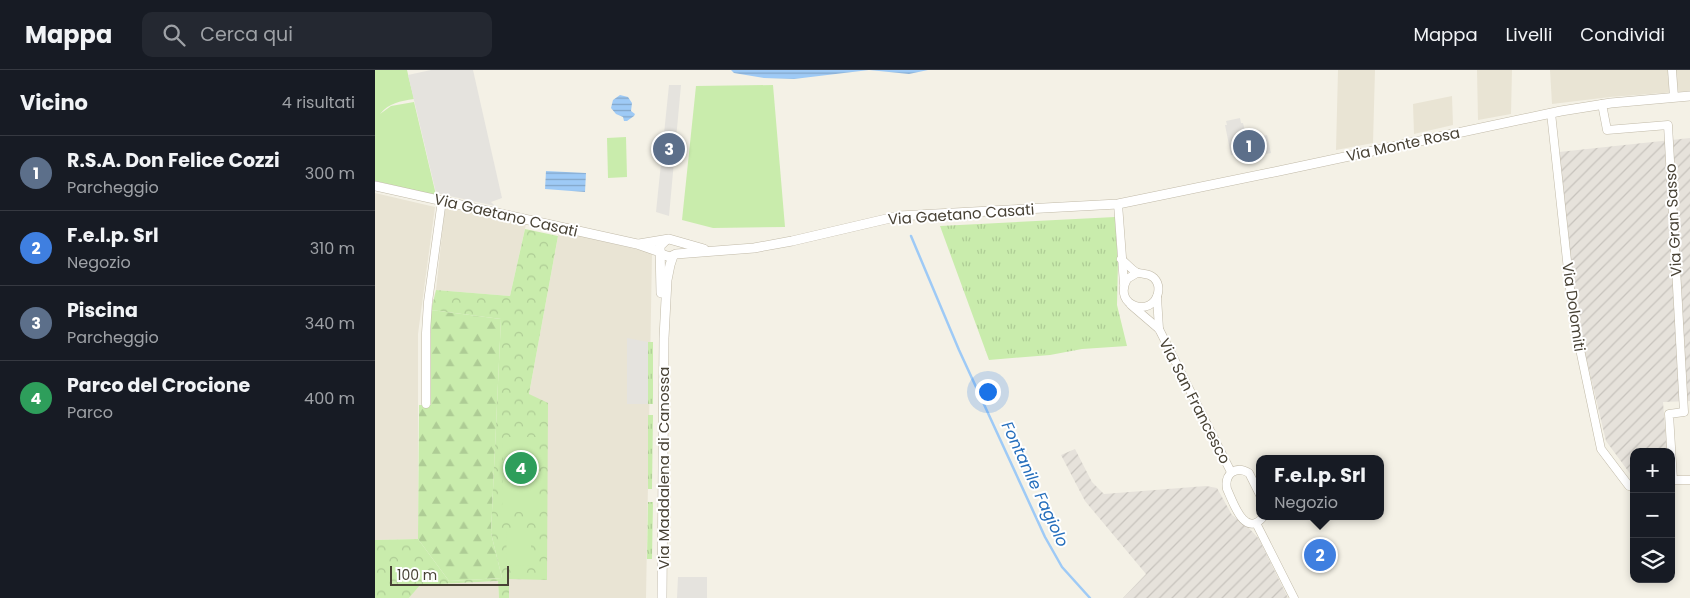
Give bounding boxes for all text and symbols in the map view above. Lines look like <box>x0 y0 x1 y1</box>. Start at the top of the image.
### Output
search box <box>142 12 492 57</box>
text: Mappa <box>25 18 112 51</box>
icon: search <box>160 21 188 49</box>
text: Cerca qui <box>200 21 293 48</box>
text: Mappa <box>1413 22 1478 47</box>
text: Livelli <box>1506 22 1552 47</box>
text: Condividi <box>1580 22 1665 47</box>
text: Vicino <box>20 88 88 117</box>
text: 4 risultati <box>282 91 355 114</box>
street label: Via Monte Rosa <box>1344 122 1462 166</box>
pin: 1 <box>1233 127 1265 165</box>
pin: 3 <box>653 130 685 168</box>
text: R.S.A. Don Felice Cozzi <box>67 147 280 174</box>
text: 1 <box>33 162 39 185</box>
text: 300 m <box>305 162 355 185</box>
street label: Via Gran Sasso <box>1660 163 1686 277</box>
text: Parcheggio <box>67 176 159 199</box>
street label: Via Gaetano Casati <box>432 188 580 242</box>
street label: Via Gaetano Casati <box>887 198 1035 230</box>
text: F.e.l.p. Srl <box>67 222 159 249</box>
text: 2 <box>31 237 41 260</box>
text: 310 m <box>310 237 355 260</box>
text: Negozio <box>67 251 131 274</box>
street label: Via Dolomiti <box>1557 261 1591 353</box>
text: Piscina <box>67 297 138 324</box>
text: 3 <box>31 312 41 335</box>
text: 340 m <box>305 312 355 335</box>
text: Parcheggio <box>67 326 159 349</box>
street label: Via San Francesco <box>1154 335 1236 467</box>
street label: Via Maddalena di Canossa <box>653 367 674 569</box>
text: Parco del Crocione <box>67 372 250 399</box>
your location <box>975 379 1001 405</box>
text: 4 <box>31 387 41 410</box>
text: 400 m <box>304 387 355 410</box>
text: Parco <box>67 401 113 424</box>
water label: Fontanile Fagiolo <box>996 417 1074 551</box>
map controls <box>1630 448 1675 583</box>
button: + <box>1630 448 1675 493</box>
pin: 4 <box>505 449 537 487</box>
popup <box>1256 455 1384 520</box>
text: F.e.l.p. Srl <box>1274 462 1366 489</box>
text: Negozio <box>1274 491 1338 514</box>
button: − <box>1630 493 1675 538</box>
pin: 2 <box>1304 536 1336 574</box>
button: layers <box>1630 538 1675 583</box>
scale bar <box>390 563 509 586</box>
text: 100 m <box>397 565 437 585</box>

